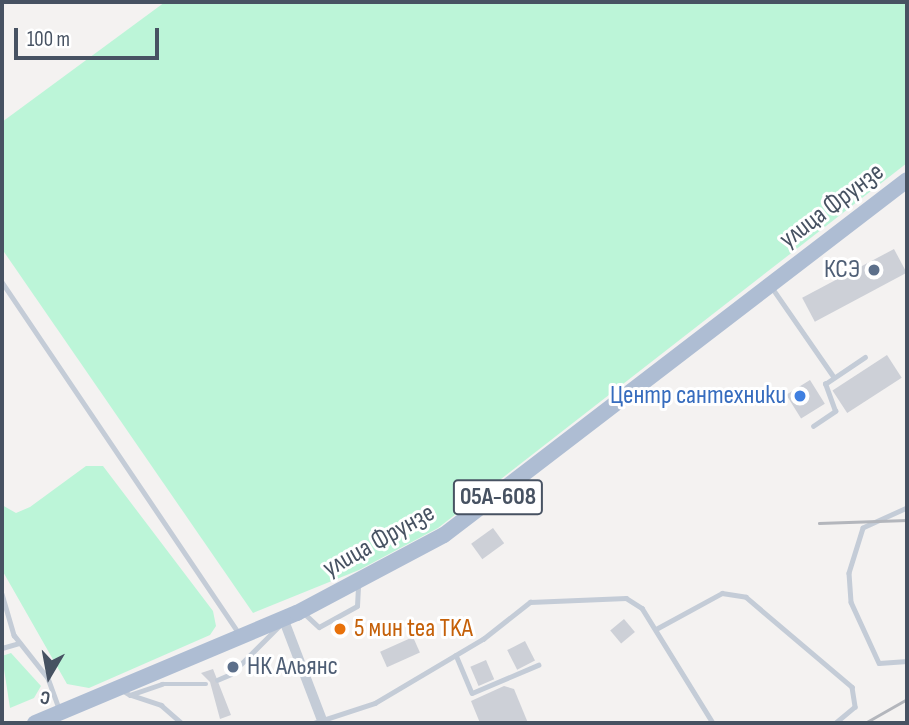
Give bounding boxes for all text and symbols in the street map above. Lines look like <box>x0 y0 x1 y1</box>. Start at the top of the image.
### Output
scale bar <box>18 14 163 58</box>
text: 100 m <box>27 27 70 52</box>
street label: улица Фрунзе <box>774 157 890 255</box>
place label: КСЭ <box>824 254 860 286</box>
marker: КСЭ <box>866 262 882 278</box>
place label: Центр сантехники <box>610 380 786 412</box>
marker: Центр сантехники <box>792 388 808 404</box>
road number: 05А-608 <box>452 476 544 518</box>
street label: улица Фрунзе <box>318 498 440 584</box>
place label: 5 мин tea TKA <box>354 613 473 645</box>
marker: 5 мин tea TKA <box>332 621 348 637</box>
north arrow <box>14 641 84 711</box>
place label: НК Альянс <box>247 651 338 683</box>
marker: НК Альянс <box>225 659 241 675</box>
text: С <box>38 685 52 709</box>

